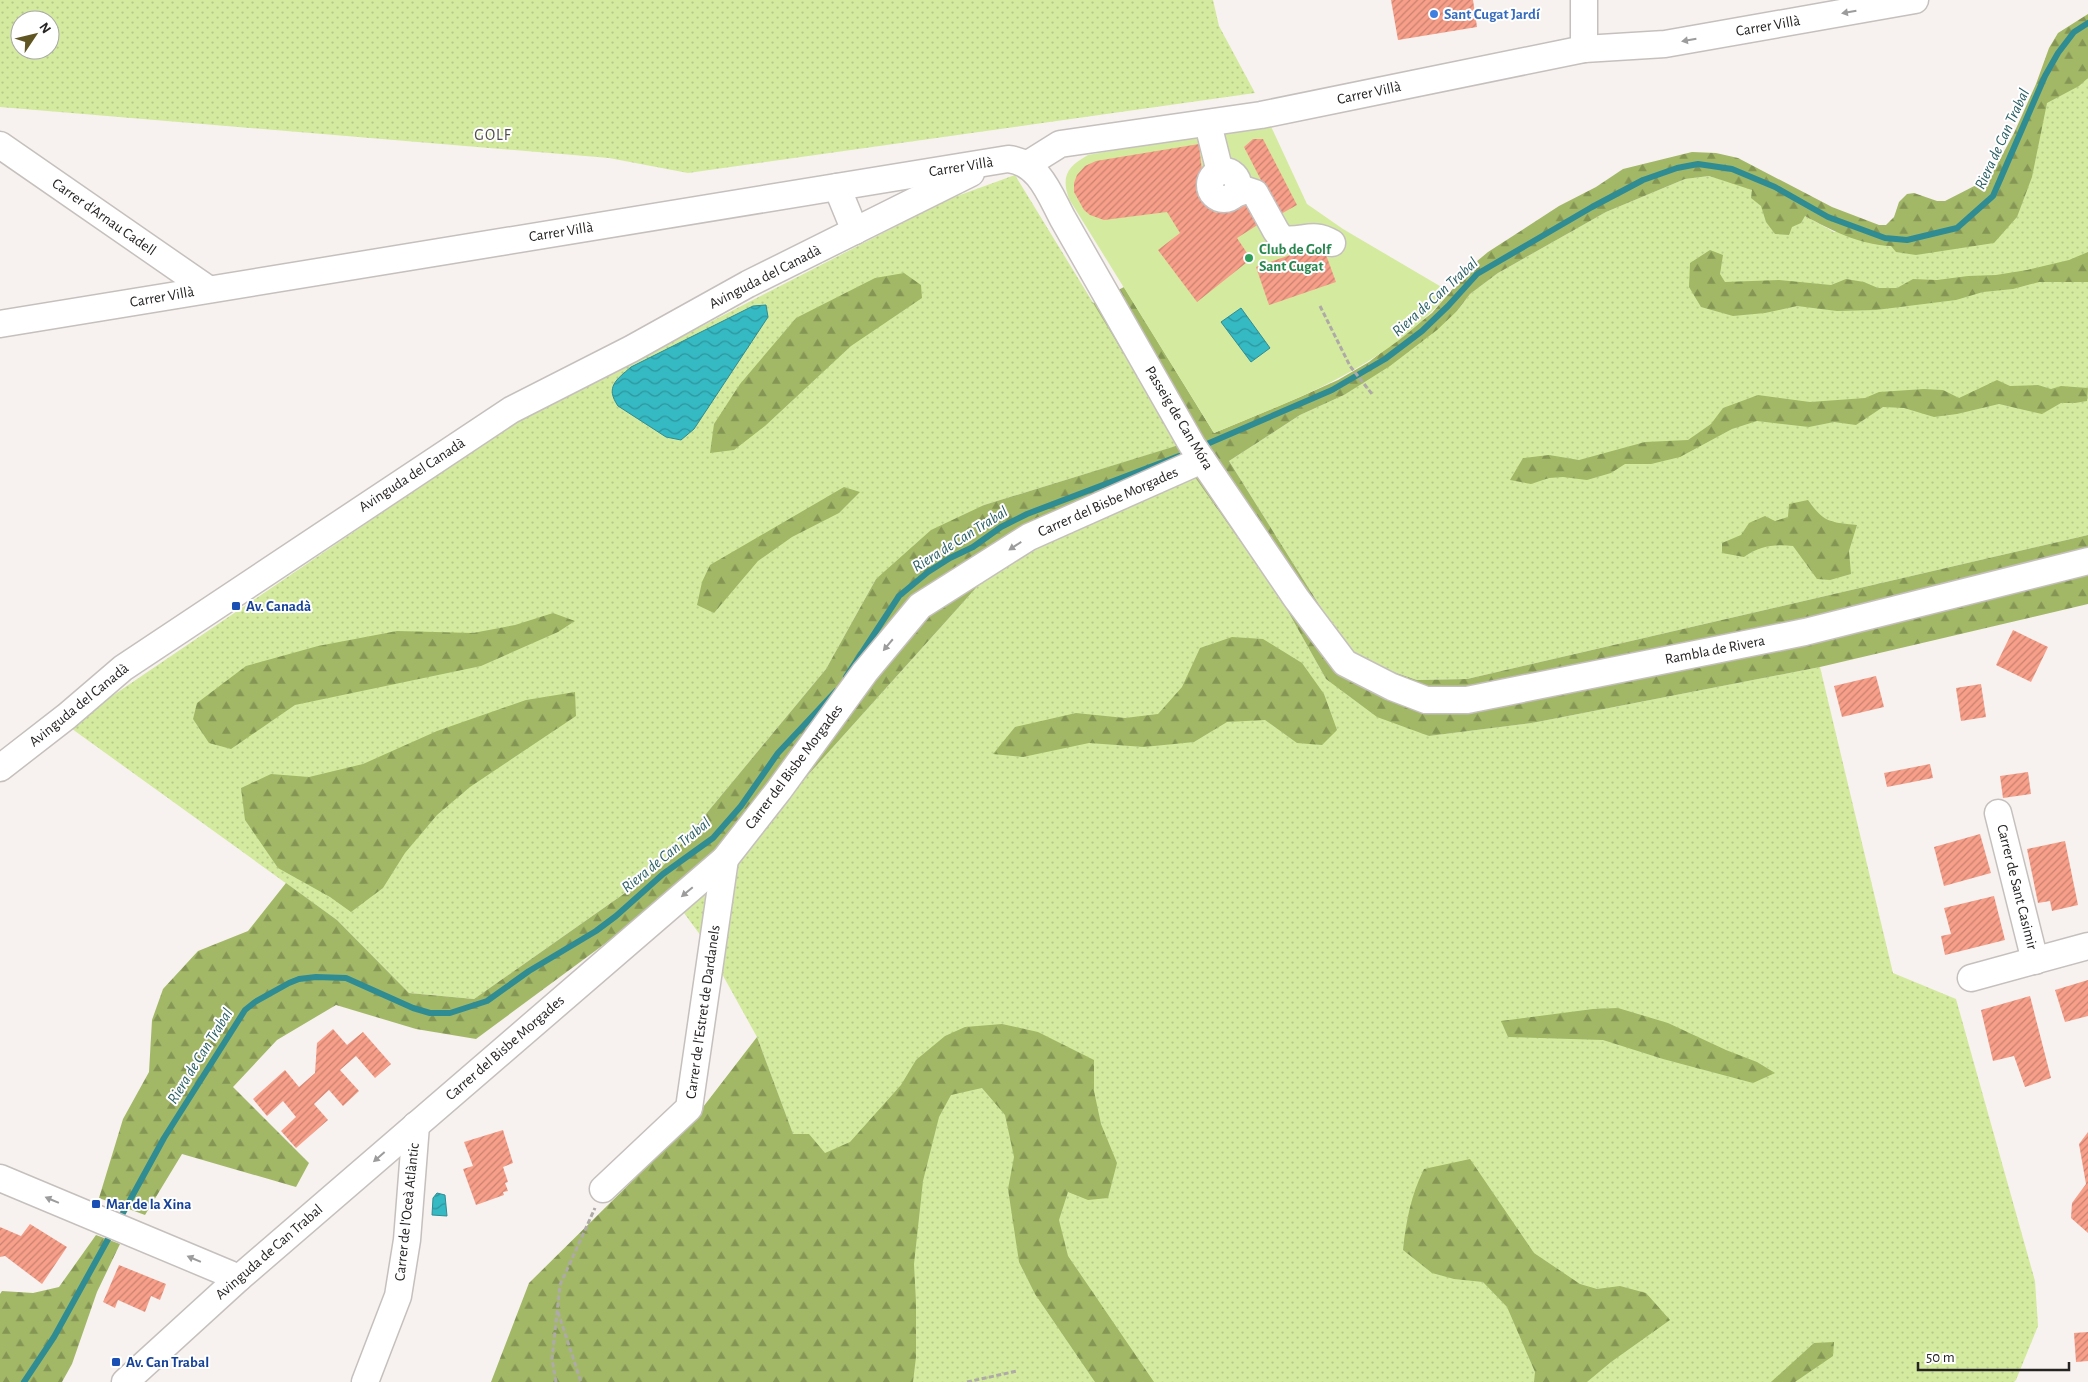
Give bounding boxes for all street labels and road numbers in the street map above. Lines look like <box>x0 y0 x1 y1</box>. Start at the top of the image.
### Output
street label: Carrer Villà <box>1735 13 1801 39</box>
street label: Carrer Villà <box>1336 79 1402 107</box>
street label: Carrer Villà <box>928 155 994 179</box>
street label: Carrer d'Arnau Cadell <box>49 176 159 258</box>
street label: Carrer Villà <box>528 220 594 244</box>
street label: Avinguda del Canadà <box>707 242 823 312</box>
street label: Carrer Villà <box>129 284 195 310</box>
street label: Passeig de Can Móra <box>1142 364 1216 473</box>
street label: Avinguda del Canadà <box>356 435 468 515</box>
street label: Carrer del Bisbe Morgades <box>1036 464 1180 540</box>
street label: Rambla de Rivera <box>1664 633 1766 667</box>
street label: Avinguda del Canadà <box>26 660 132 750</box>
street label: Carrer del Bisbe Morgades <box>742 702 846 832</box>
street label: Carrer de Sant Casimir <box>1994 823 2040 951</box>
street label: Carrer de l'Estret de Dardanels <box>683 924 723 1100</box>
street label: Carrer del Bisbe Morgades <box>443 993 567 1103</box>
street label: Carrer de l'Oceà Atlàntic <box>392 1142 422 1282</box>
street label: Avinguda de Can Trabal <box>213 1202 325 1302</box>

